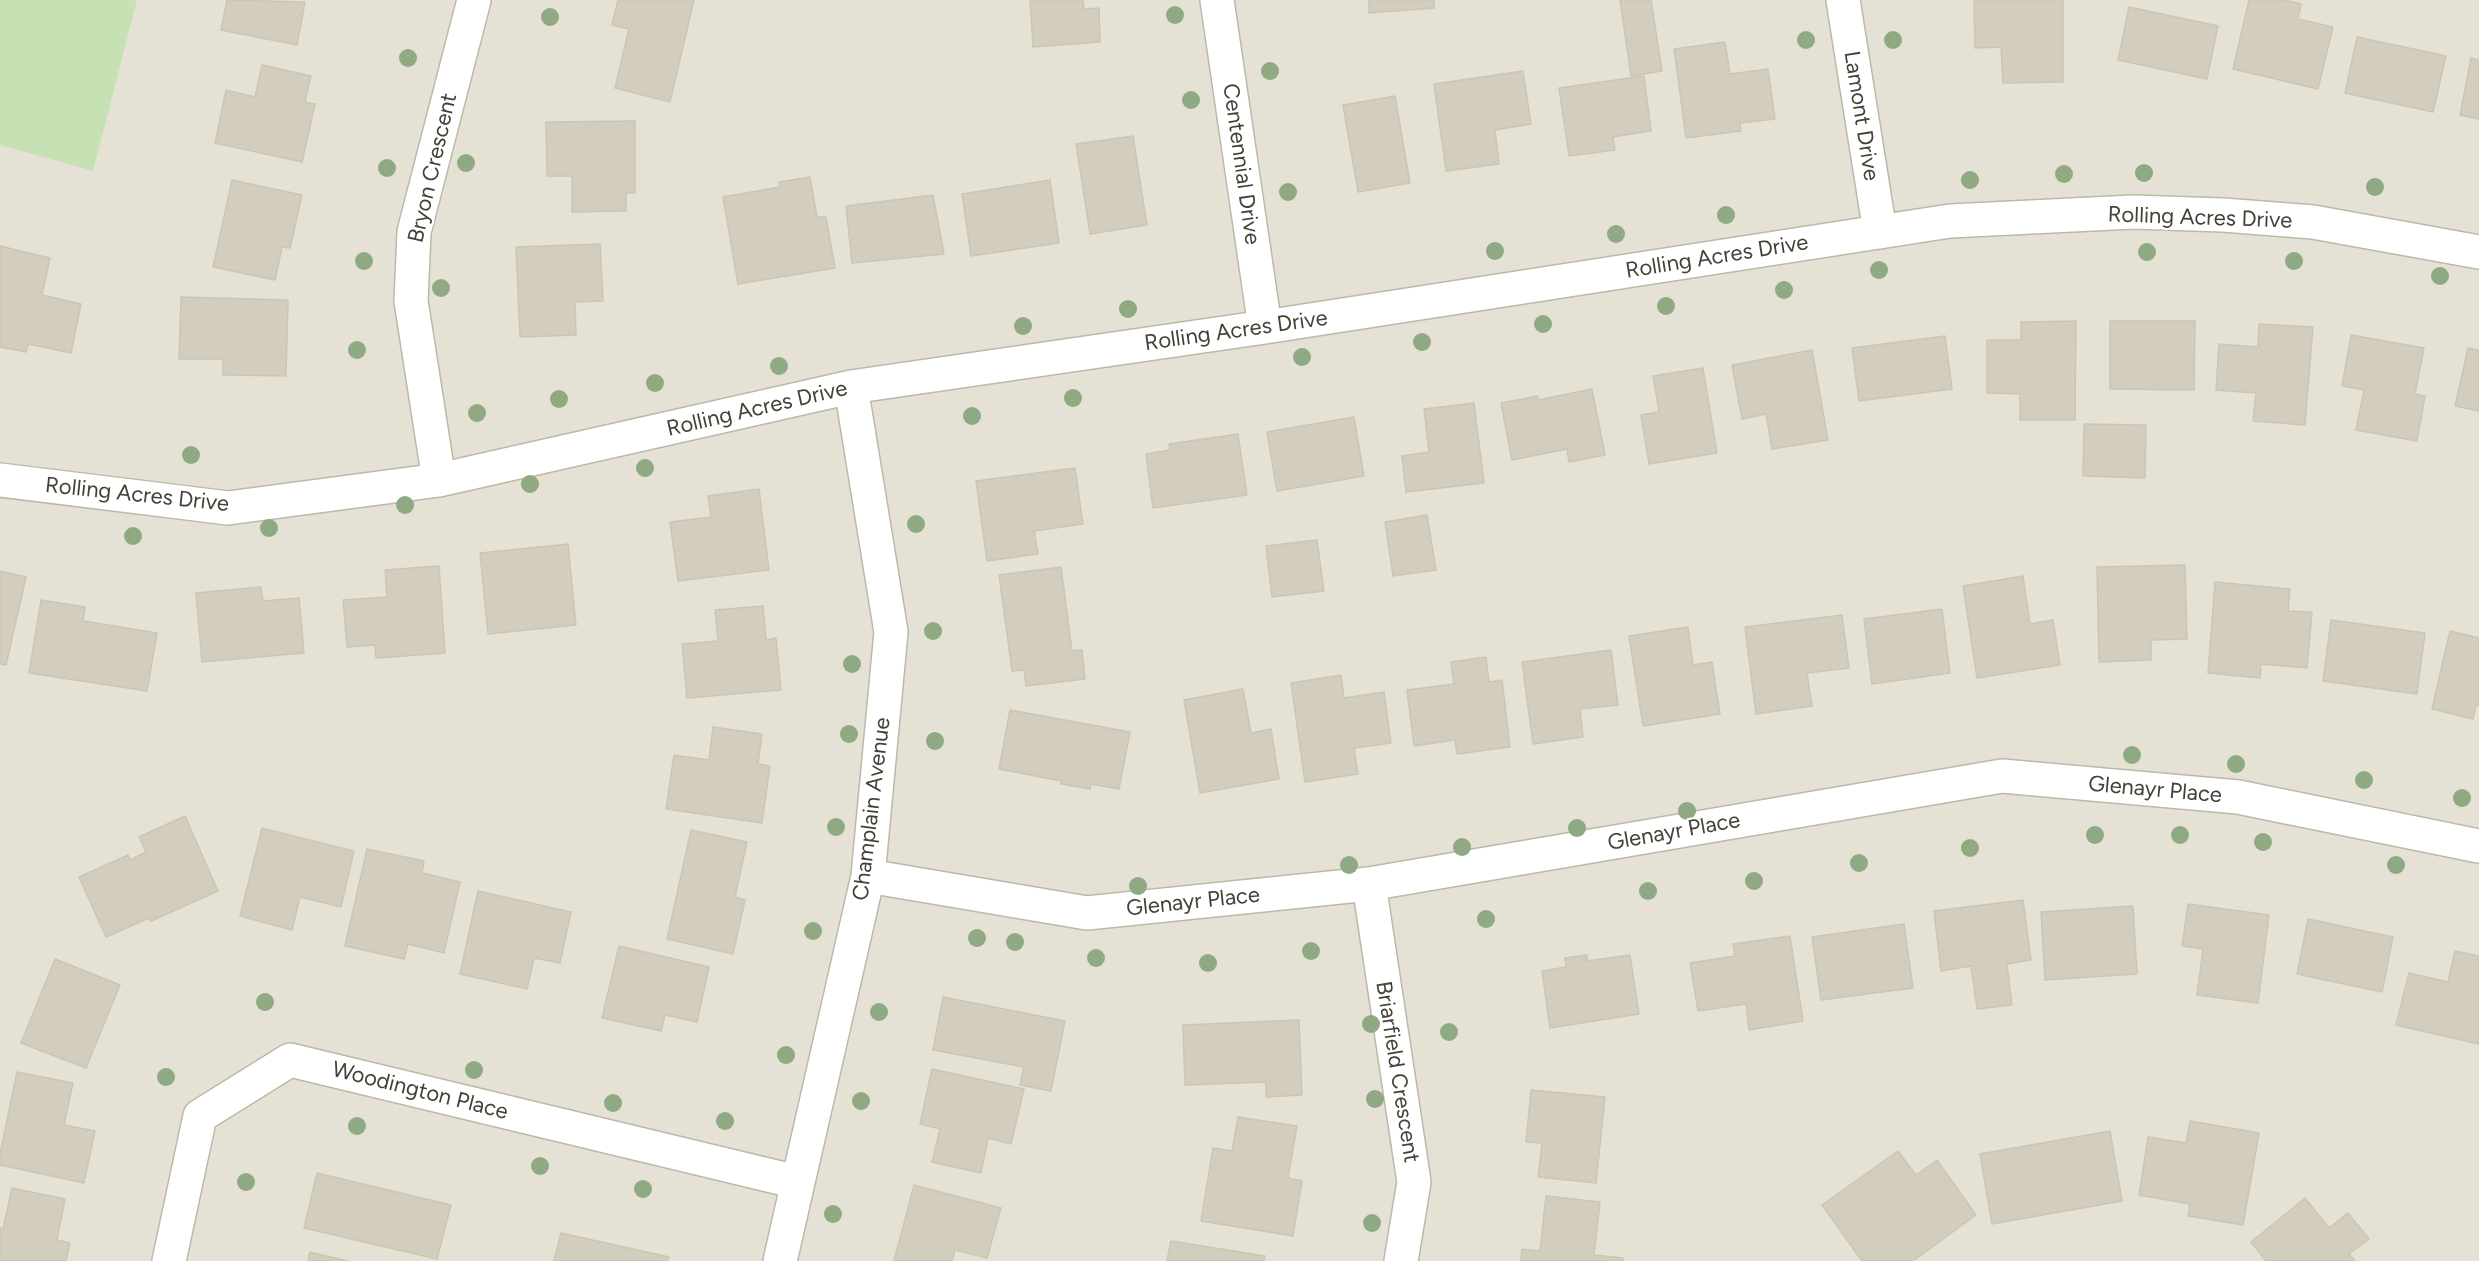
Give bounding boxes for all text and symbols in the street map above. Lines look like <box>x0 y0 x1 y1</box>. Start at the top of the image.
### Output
street label: Lamont Drive <box>1838 49 1884 183</box>
street label: Centennial Drive <box>1217 82 1265 246</box>
street label: Bryon Crescent <box>403 91 463 245</box>
street label: Rolling Acres Drive <box>2107 202 2293 234</box>
street label: Rolling Acres Drive <box>1624 230 1810 284</box>
street label: Rolling Acres Drive <box>1143 305 1329 357</box>
street label: Rolling Acres Drive <box>664 375 850 443</box>
street label: Rolling Acres Drive <box>44 472 230 518</box>
street label: Champlain Avenue <box>848 716 896 902</box>
street label: Glenayr Place <box>2087 771 2223 809</box>
street label: Glenayr Place <box>1606 807 1742 857</box>
street label: Glenayr Place <box>1125 882 1261 922</box>
street label: Briarfield Crescent <box>1370 980 1424 1164</box>
street label: Woodington Place <box>329 1056 511 1126</box>

